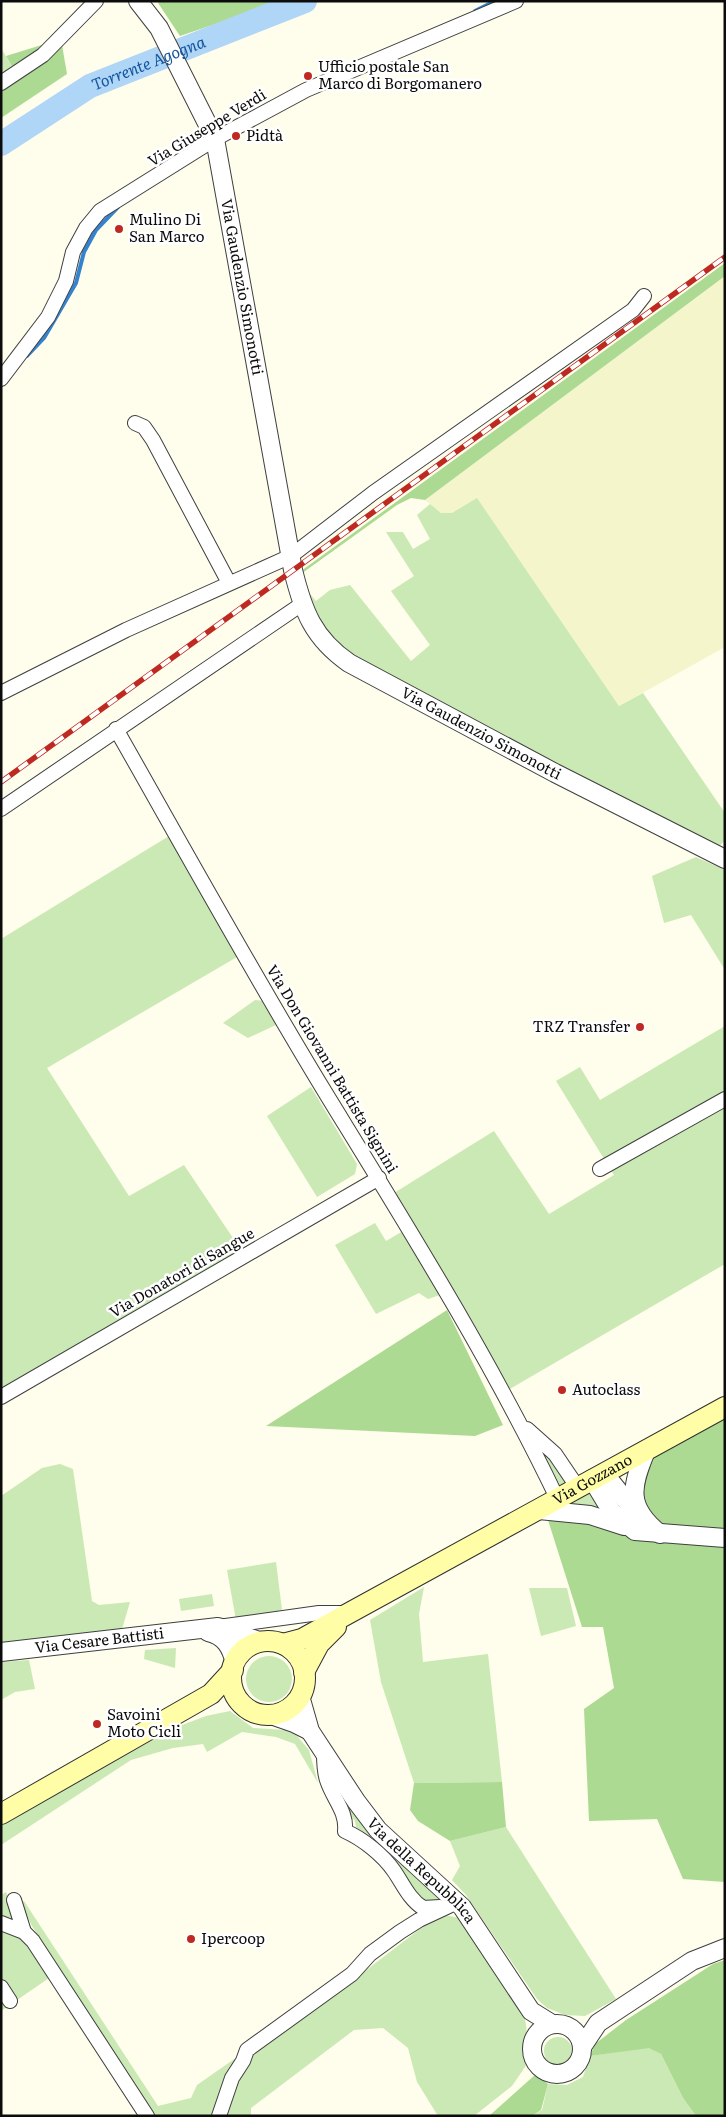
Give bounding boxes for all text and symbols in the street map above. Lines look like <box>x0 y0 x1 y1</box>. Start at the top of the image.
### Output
water label: Torrente Agogna <box>87 28 209 95</box>
place label: Ufficio postale San Marco di Borgomanero <box>318 54 482 94</box>
marker: Ufficio postale San Marco di Borgomanero <box>302 70 314 82</box>
street label: Via Giuseppe Verdi <box>143 82 270 171</box>
place label: Pidtà <box>246 123 284 146</box>
marker: Pidtà <box>230 130 242 142</box>
street label: Via Gaudenzio Simonotti <box>216 197 271 377</box>
place label: Mulino Di San Marco <box>129 207 205 247</box>
marker: Mulino Di San Marco <box>113 223 125 235</box>
street label: Via Gaudenzio Simonotti <box>398 680 566 785</box>
street label: Via Don Giovanni Battista Signini <box>262 960 405 1177</box>
place label: TRZ Transfer <box>533 1014 630 1037</box>
marker: TRZ Transfer <box>634 1021 646 1033</box>
street label: Via Donatori di Sangue <box>105 1221 258 1323</box>
place label: Autoclass <box>572 1377 640 1400</box>
marker: Autoclass <box>556 1384 568 1396</box>
street label: Via Gozzano <box>548 1447 636 1510</box>
street label: Via Cesare Battisti <box>33 1620 165 1658</box>
place label: Savoini Moto Cicli <box>107 1702 181 1742</box>
marker: Savoini Moto Cicli <box>91 1718 103 1730</box>
street label: Via della Repubblica <box>362 1812 483 1928</box>
place label: Ipercoop <box>201 1926 265 1949</box>
marker: Ipercoop <box>185 1933 197 1945</box>

